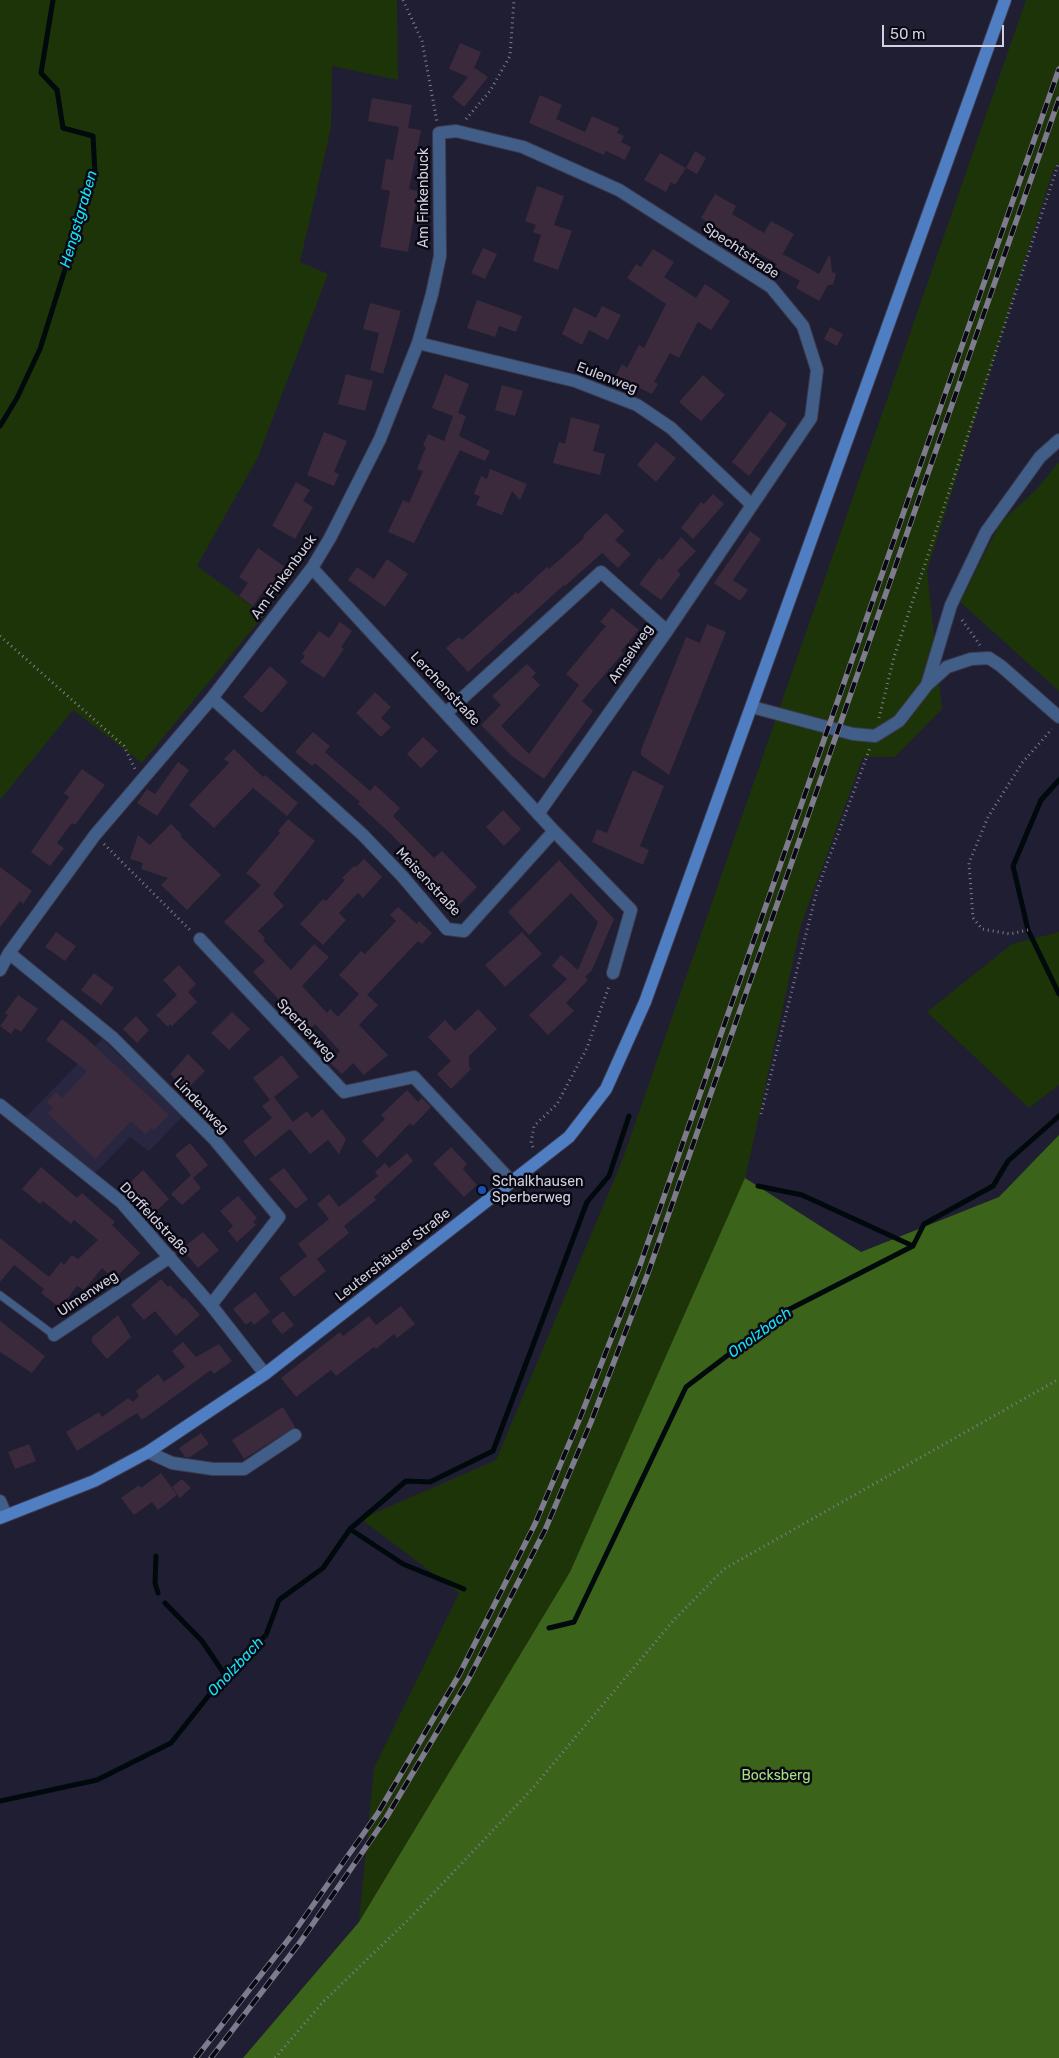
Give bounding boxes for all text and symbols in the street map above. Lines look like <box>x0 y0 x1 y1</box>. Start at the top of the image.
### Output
scale bar <box>884 15 1006 47</box>
text: 50 m <box>890 25 925 43</box>
street label: Am Finkenbuck <box>416 148 432 248</box>
water label: Hengstgraben <box>57 168 101 270</box>
street label: Spechtstraße <box>700 219 782 283</box>
street label: Eulenweg <box>574 359 640 397</box>
street label: Am Finkenbuck <box>248 532 320 622</box>
street label: Amselweg <box>605 621 657 687</box>
street label: Lerchenstraße <box>406 649 484 729</box>
street label: Meisenstraße <box>392 844 464 920</box>
street label: Sperberweg <box>273 995 339 1065</box>
street label: Lindenweg <box>170 1074 232 1138</box>
place label: Schalkhausen Sperberweg <box>492 1174 583 1206</box>
street label: Dorffeldstraße <box>116 1179 192 1259</box>
marker: Schalkhausen Sperberweg <box>476 1184 488 1196</box>
street label: Leutershäuser Straße <box>332 1205 454 1305</box>
street label: Ulmenweg <box>55 1268 121 1320</box>
water label: Onolzbach <box>725 1304 795 1362</box>
water label: Onolzbach <box>204 1634 268 1700</box>
park label: Bocksberg <box>741 1768 811 1784</box>

